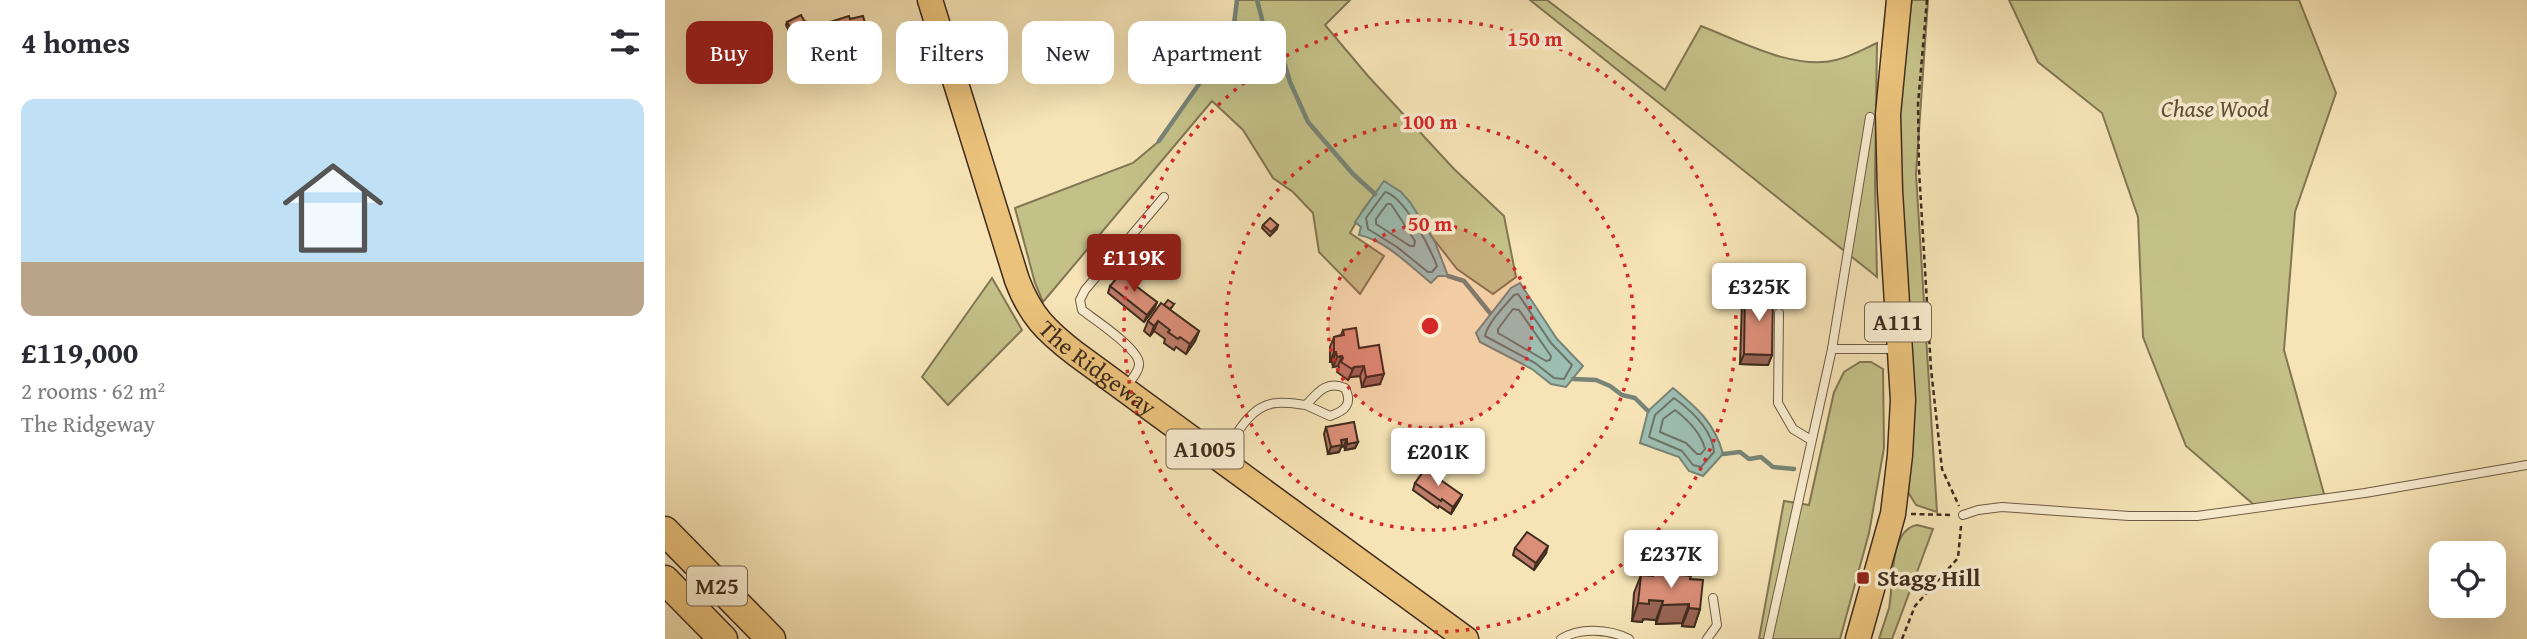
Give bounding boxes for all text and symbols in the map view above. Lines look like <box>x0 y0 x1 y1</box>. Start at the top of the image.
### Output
text: 4 homes <box>21 20 130 64</box>
chip: Buy <box>686 21 773 84</box>
chip: Rent <box>787 21 882 84</box>
chip: Filters <box>896 21 1008 84</box>
chip: New <box>1022 21 1114 84</box>
chip: Apartment <box>1128 21 1286 84</box>
icon: filters <box>606 23 644 61</box>
text: 150 m <box>1507 23 1563 54</box>
park label: Chase Wood <box>2161 91 2270 126</box>
text: 100 m <box>1402 106 1458 137</box>
icon: home <box>270 145 396 271</box>
text: 50 m <box>1408 208 1452 239</box>
pin: £119K <box>1085 234 1183 294</box>
text: £119K <box>1103 240 1165 273</box>
pin: £325K <box>1710 264 1808 323</box>
text: £325K <box>1728 269 1790 302</box>
road number: A111 <box>1865 302 1931 342</box>
street label: The Ridgeway <box>1030 312 1164 424</box>
centre of rings <box>1418 314 1442 338</box>
text: £119,000 <box>21 330 138 374</box>
text: 2 rooms · 62 m² <box>21 374 165 407</box>
text: The Ridgeway <box>21 407 155 440</box>
pin: £201K <box>1389 428 1487 488</box>
road number: A1005 <box>1167 430 1243 468</box>
text: £201K <box>1407 434 1469 467</box>
pin: £237K <box>1622 530 1720 590</box>
text: £237K <box>1640 536 1702 569</box>
map controls <box>2429 541 2506 618</box>
button: locate <box>2429 541 2506 618</box>
place label: Stagg Hill <box>1877 560 1981 595</box>
road number: M25 <box>687 566 747 606</box>
marker: Stagg Hill <box>1855 570 1871 586</box>

